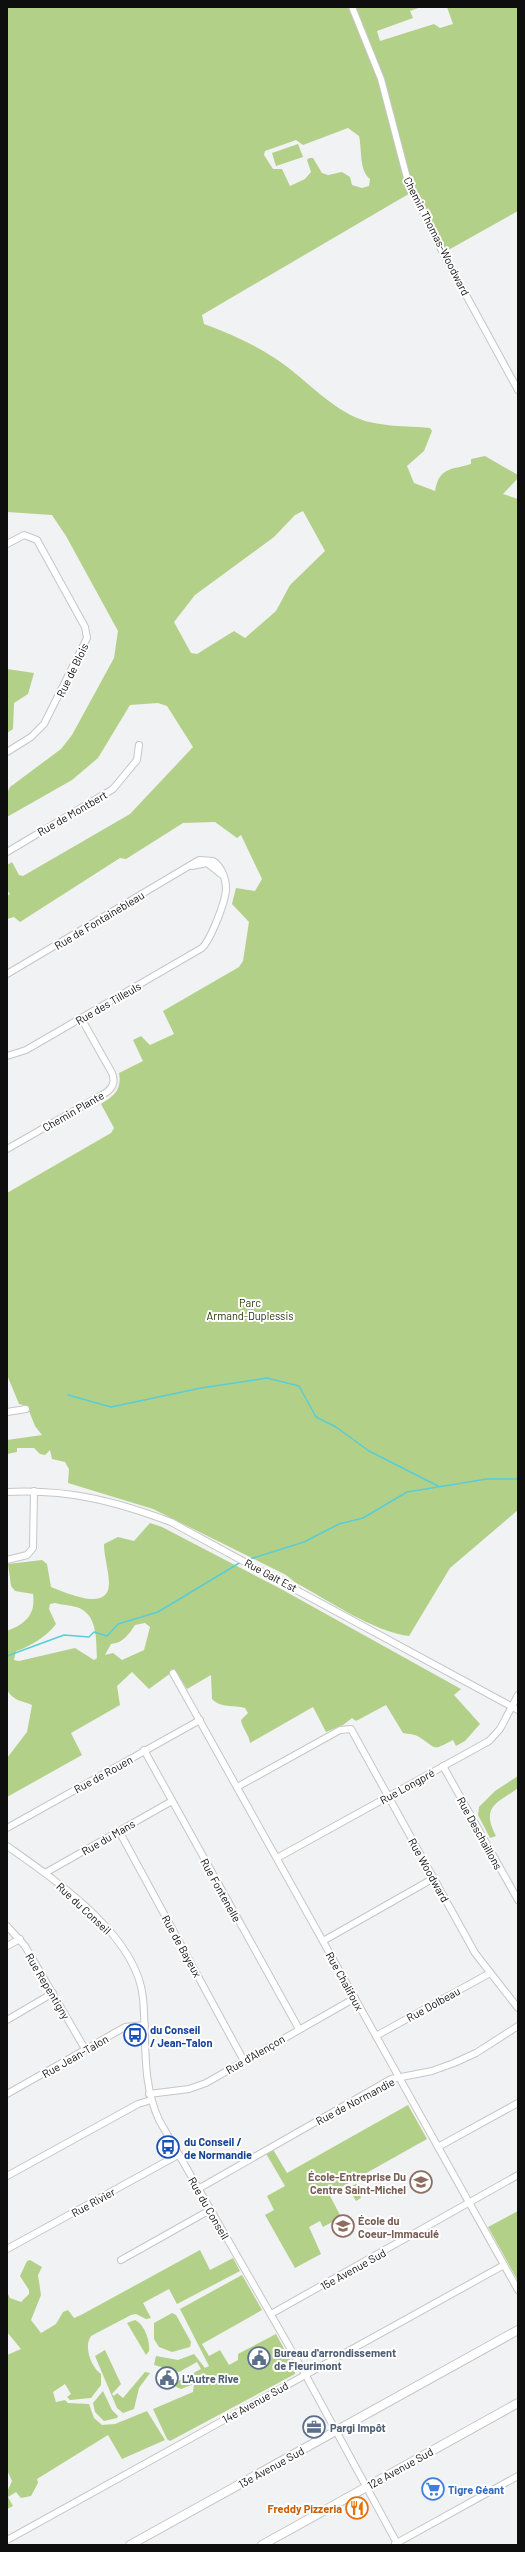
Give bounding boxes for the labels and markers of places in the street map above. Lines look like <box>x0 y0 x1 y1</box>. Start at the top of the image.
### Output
bus stop icon: du Conseil / Jean-Talon <box>122 2022 148 2048</box>
place label: du Conseil / Jean-Talon <box>150 2023 213 2049</box>
bus stop icon: du Conseil / de Normandie <box>155 2134 181 2160</box>
place label: du Conseil / de Normandie <box>184 2135 252 2161</box>
school or university icon: École-Entreprise Du Centre Saint-Michel <box>408 2169 434 2195</box>
place label: École-Entreprise Du Centre Saint-Michel <box>308 2170 406 2196</box>
school or university icon: École du Coeur-Immaculé <box>330 2213 356 2239</box>
place label: École du Coeur-Immaculé <box>358 2214 439 2240</box>
public building icon: Bureau d'arrondissement de Fleurimont <box>246 2345 272 2371</box>
place label: Bureau d'arrondissement de Fleurimont <box>274 2346 396 2372</box>
public building icon: L'Autre Rive <box>154 2365 180 2391</box>
place label: L'Autre Rive <box>182 2372 239 2385</box>
office icon: Pargi Impôt <box>301 2414 327 2440</box>
place label: Pargi Impôt <box>330 2421 386 2434</box>
supermarket icon: Tigre Géant <box>420 2476 446 2502</box>
place label: Tigre Géant <box>448 2483 504 2496</box>
restaurant icon: Freddy Pizzeria <box>344 2495 370 2521</box>
place label: Freddy Pizzeria <box>268 2502 342 2515</box>

